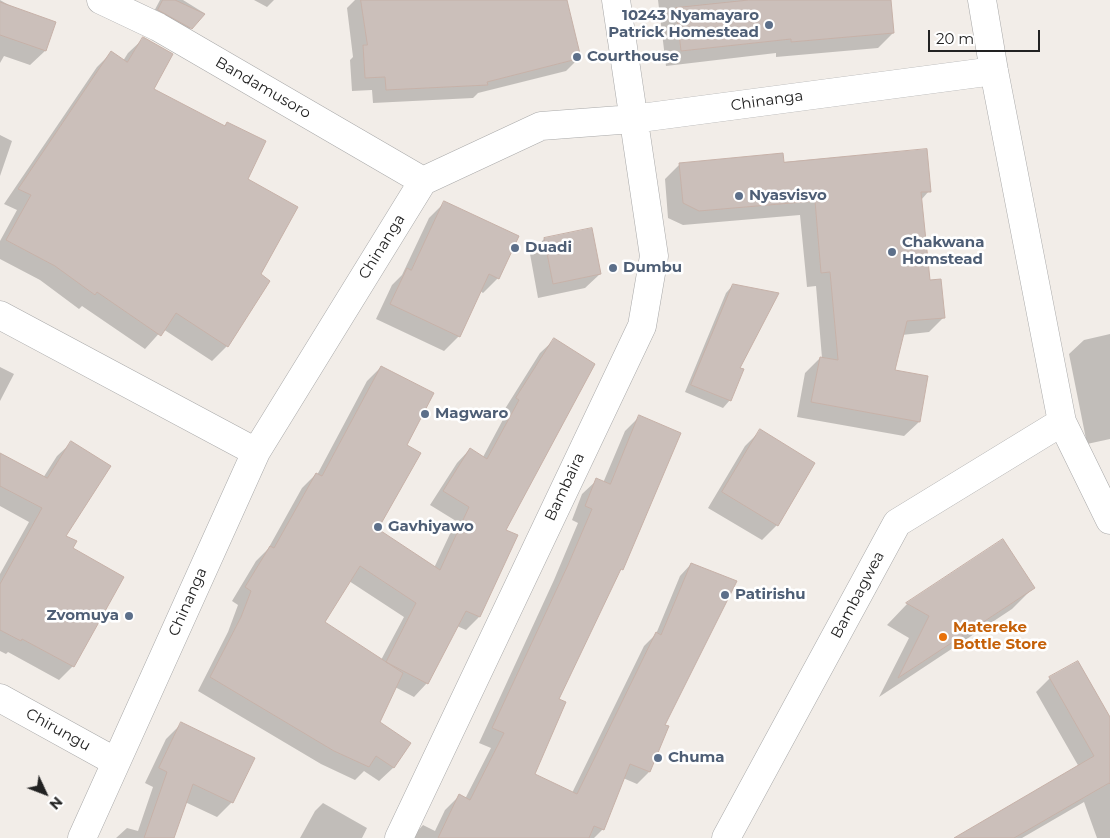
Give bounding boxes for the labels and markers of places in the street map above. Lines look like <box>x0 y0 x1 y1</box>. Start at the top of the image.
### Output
place label: 10243 Nyamayaro Patrick Homestead <box>608 7 759 42</box>
marker: 10243 Nyamayaro Patrick Homestead <box>763 19 775 31</box>
place label: Courthouse <box>587 48 679 66</box>
marker: Courthouse <box>571 51 583 63</box>
place label: Nyasvisvo <box>749 187 827 205</box>
marker: Nyasvisvo <box>733 190 745 202</box>
place label: Chakwana Homstead <box>902 234 984 269</box>
place label: Duadi <box>525 239 572 257</box>
marker: Duadi <box>509 242 521 254</box>
marker: Chakwana Homstead <box>886 246 898 258</box>
place label: Dumbu <box>623 259 682 277</box>
marker: Dumbu <box>607 262 619 274</box>
place label: Magwaro <box>435 405 508 423</box>
marker: Magwaro <box>419 408 431 420</box>
place label: Gavhiyawo <box>388 518 474 536</box>
marker: Gavhiyawo <box>372 521 384 533</box>
place label: Patirishu <box>735 586 806 604</box>
marker: Patirishu <box>719 589 731 601</box>
place label: Zvomuya <box>47 607 119 625</box>
marker: Zvomuya <box>123 610 135 622</box>
place label: Matereke Bottle Store <box>953 619 1047 654</box>
marker: Matereke Bottle Store <box>937 631 949 643</box>
place label: Chuma <box>668 749 725 767</box>
marker: Chuma <box>652 752 664 764</box>

